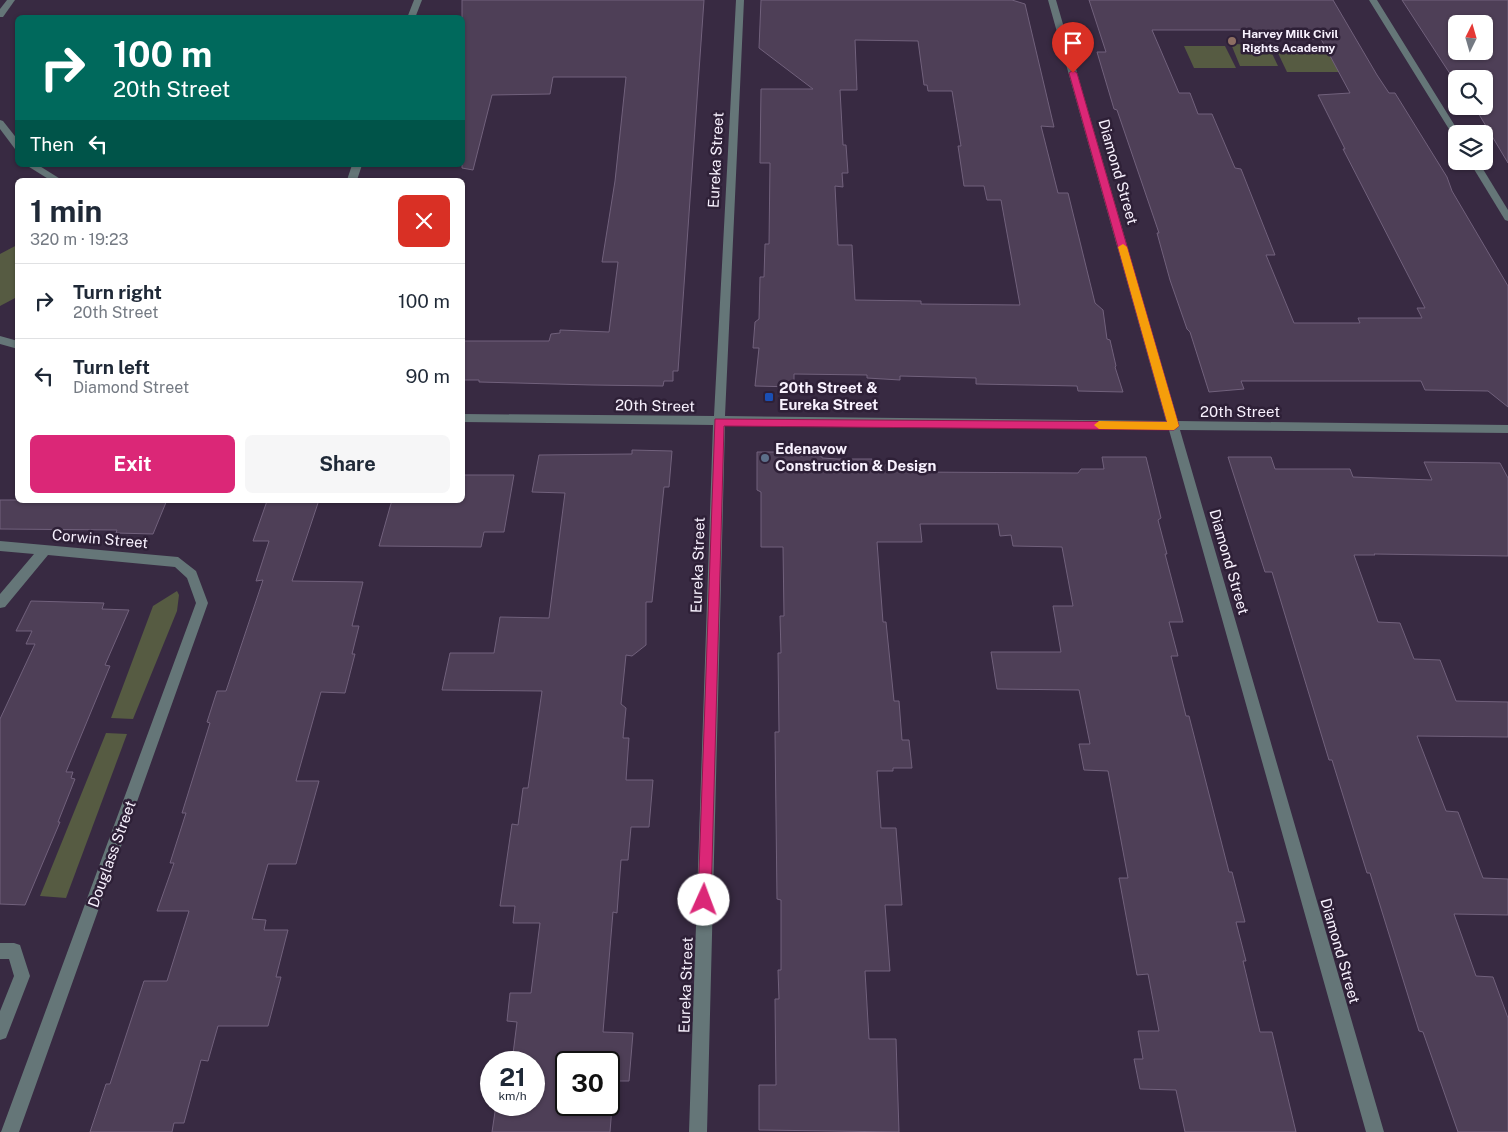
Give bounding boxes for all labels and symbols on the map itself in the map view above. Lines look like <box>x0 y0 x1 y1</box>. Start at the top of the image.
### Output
north arrow <box>1448 15 1492 60</box>
pin <box>1052 22 1094 73</box>
place label: Harvey Milk Civil Rights Academy <box>1242 27 1338 55</box>
marker: Harvey Milk Civil Rights Academy <box>1226 35 1238 47</box>
street label: Eureka Street <box>704 111 727 208</box>
street label: Diamond Street <box>1095 117 1142 227</box>
place label: 20th Street & Eureka Street <box>779 379 878 413</box>
marker: 20th Street & Eureka Street <box>763 391 775 403</box>
street label: 20th Street <box>615 396 695 415</box>
street label: 20th Street <box>1200 403 1280 420</box>
place label: Edenavow Construction & Design <box>775 440 936 474</box>
marker: Edenavow Construction & Design <box>759 452 771 464</box>
street label: Diamond Street <box>1206 507 1253 617</box>
street label: Eureka Street <box>687 516 708 613</box>
street label: Corwin Street <box>51 526 149 551</box>
street label: Douglass Street <box>84 798 139 909</box>
position arrow <box>677 873 729 925</box>
street label: Diamond Street <box>1317 896 1364 1006</box>
street label: Eureka Street <box>675 936 696 1033</box>
speed limit sign: 30 <box>555 1051 620 1116</box>

